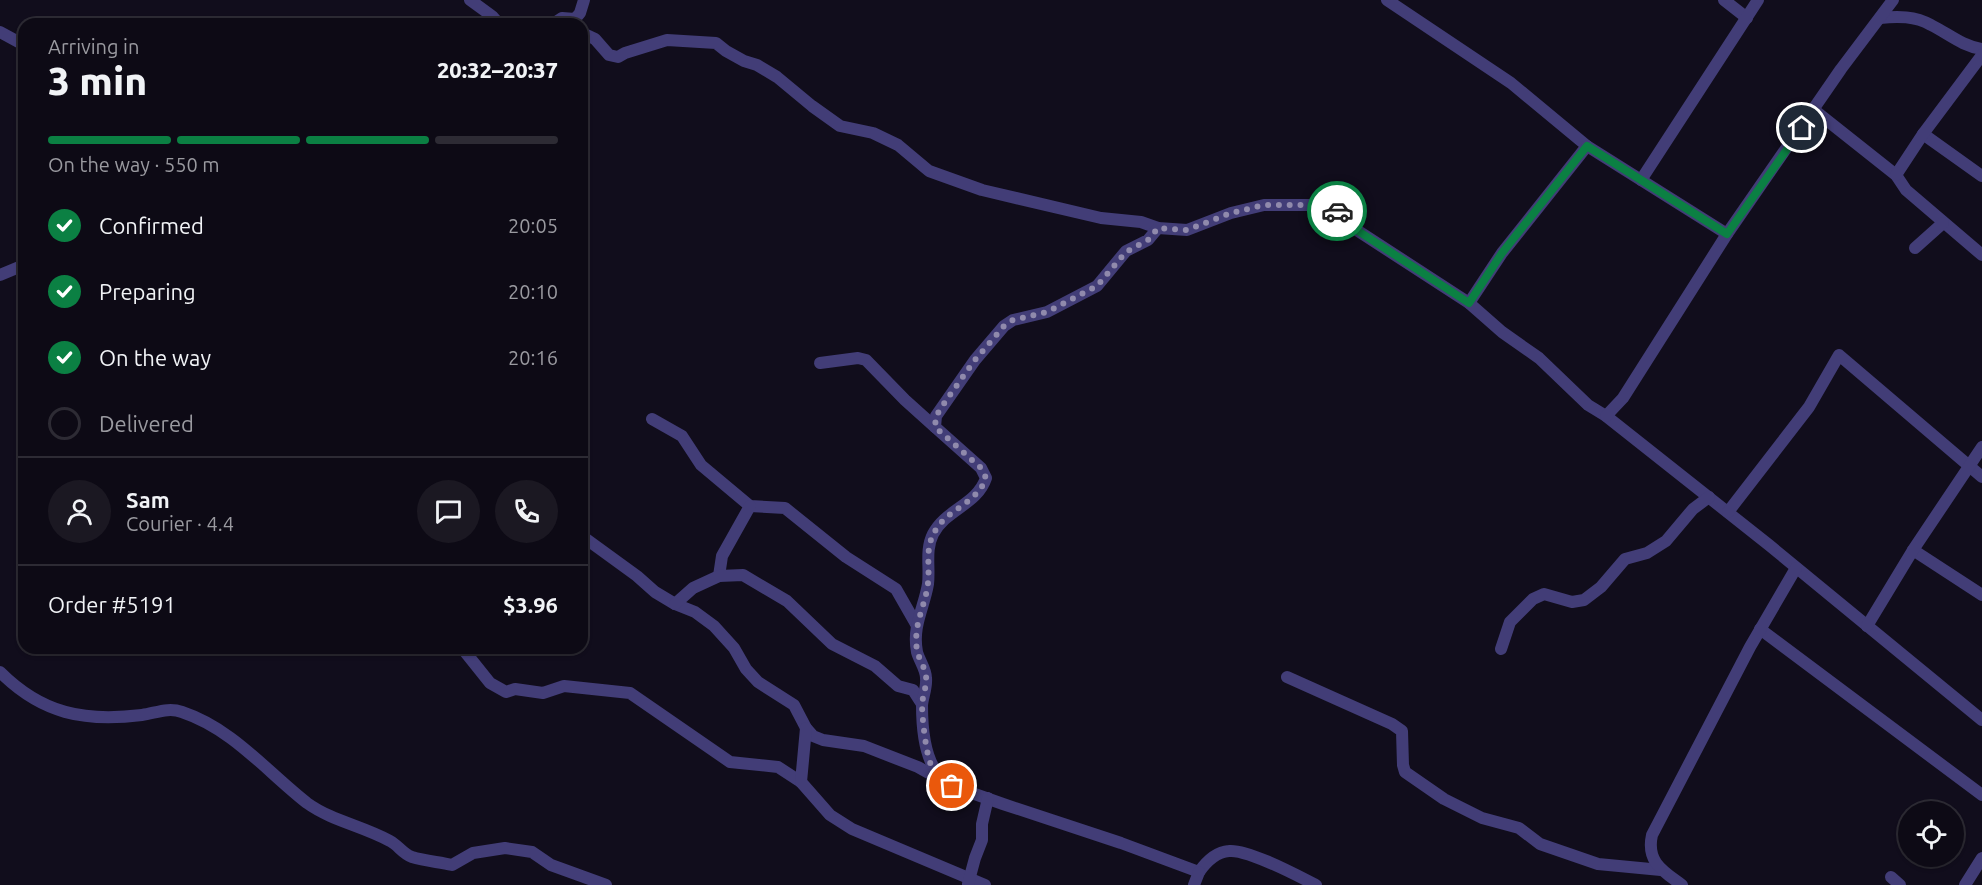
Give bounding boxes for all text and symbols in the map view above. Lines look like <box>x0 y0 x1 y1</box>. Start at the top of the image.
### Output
text: Arriving in <box>48 35 139 58</box>
text: 20:32–20:37 <box>437 57 558 82</box>
text: 3 min <box>48 59 147 102</box>
pin <box>1776 102 1827 153</box>
icon: home <box>1785 111 1818 144</box>
text: On the way · 550 m <box>48 153 220 176</box>
courier <box>1307 181 1367 241</box>
icon: car <box>1321 195 1354 228</box>
icon: check <box>48 209 81 242</box>
text: Confirmed <box>99 213 204 238</box>
text: 20:05 <box>508 214 558 237</box>
icon: check <box>48 275 81 308</box>
text: Preparing <box>99 279 196 304</box>
text: 20:10 <box>508 280 558 303</box>
icon: check <box>48 341 81 374</box>
text: On the way <box>99 345 211 370</box>
text: 20:16 <box>508 346 558 369</box>
text: Delivered <box>99 411 194 436</box>
button: person <box>48 480 111 543</box>
button: chat <box>417 480 480 543</box>
button: phone <box>495 480 558 543</box>
text: Sam <box>126 487 170 512</box>
text: Courier · 4.4 <box>126 512 234 535</box>
text: Order #5191 <box>48 592 176 617</box>
text: $3.96 <box>503 592 558 617</box>
pin <box>926 760 977 811</box>
icon: bag <box>935 769 968 802</box>
map controls <box>1898 801 1964 867</box>
button: locate <box>1898 801 1964 867</box>

